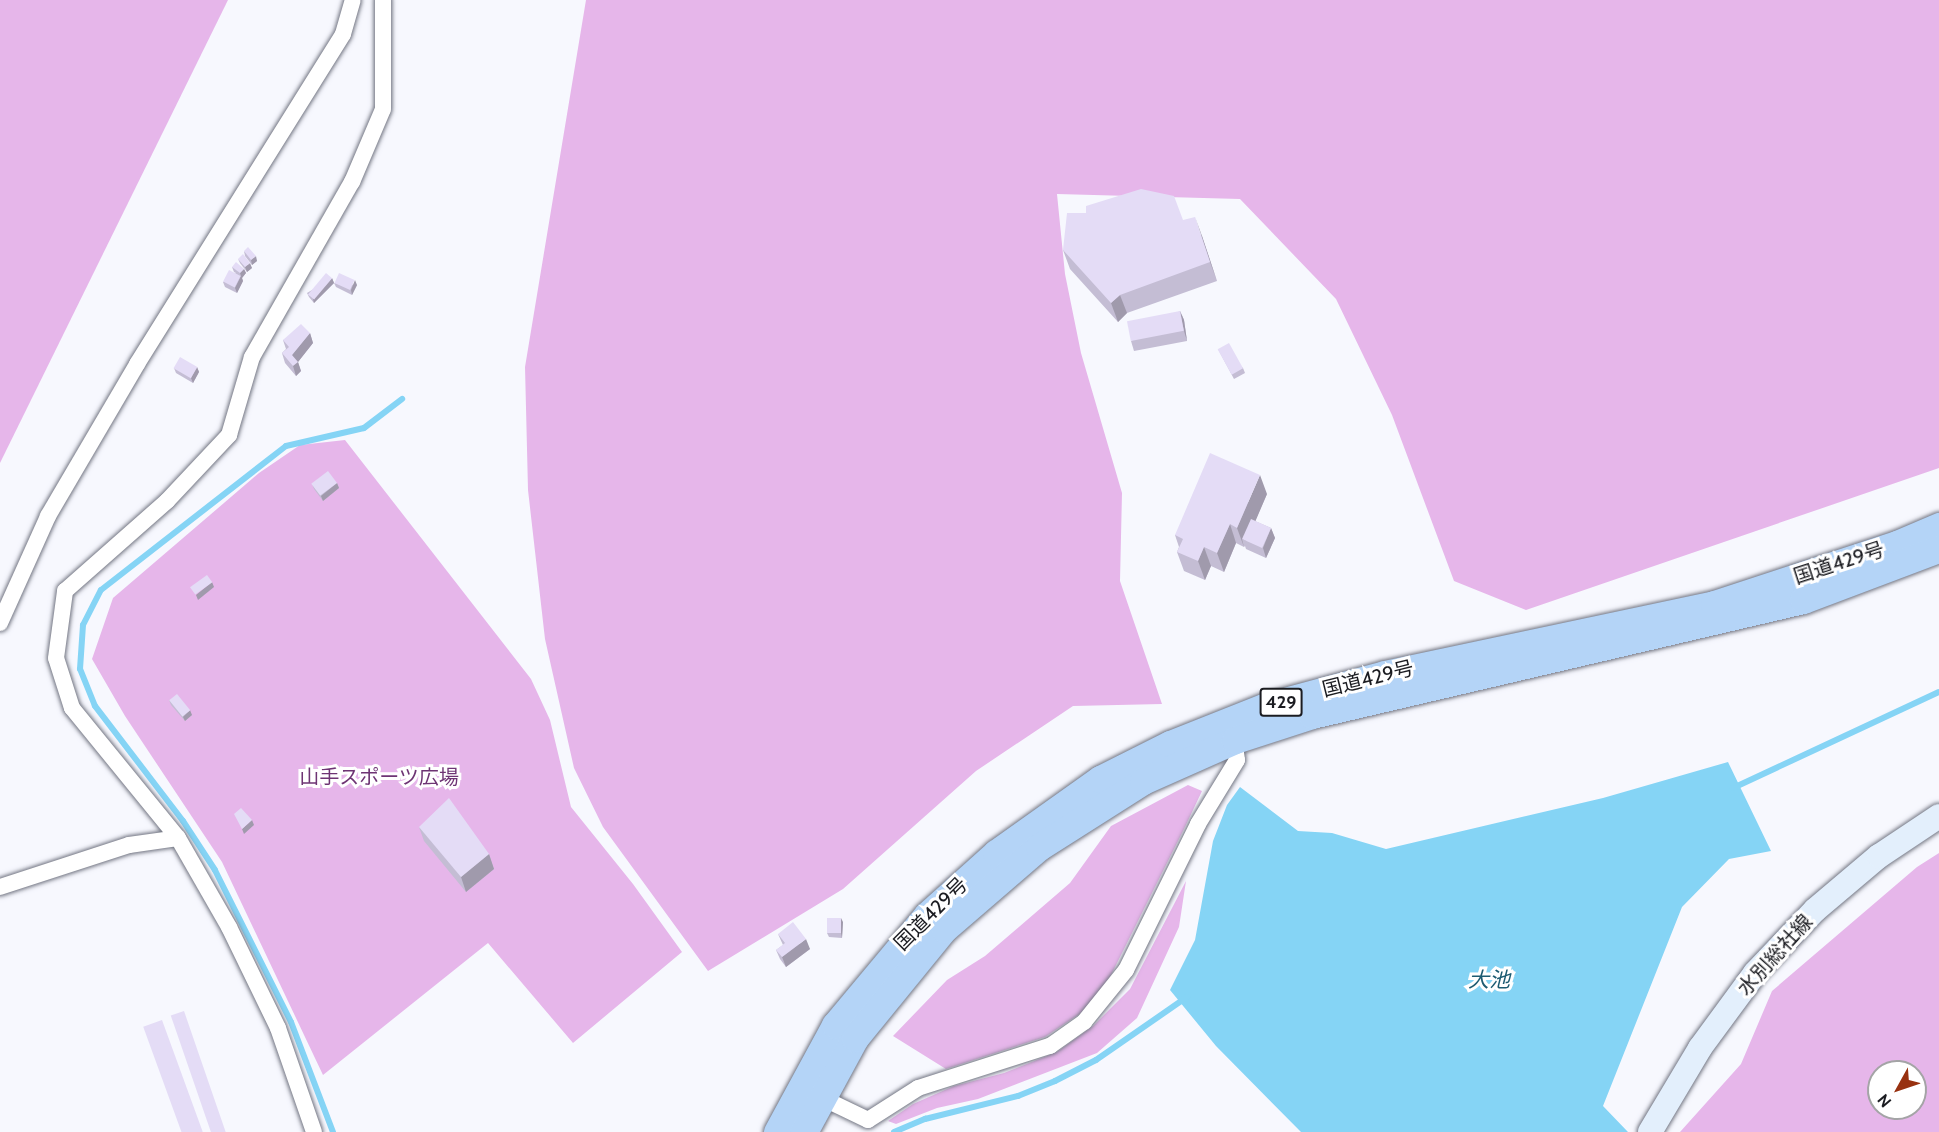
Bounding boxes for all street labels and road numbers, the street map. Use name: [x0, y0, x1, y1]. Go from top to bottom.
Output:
street label: 国道429号: [1791, 537, 1887, 589]
street label: 国道429号: [1320, 656, 1416, 702]
road number: 429: [1258, 687, 1304, 717]
street label: 国道429号: [889, 872, 973, 956]
street label: 水別総社線: [1733, 910, 1817, 1000]

